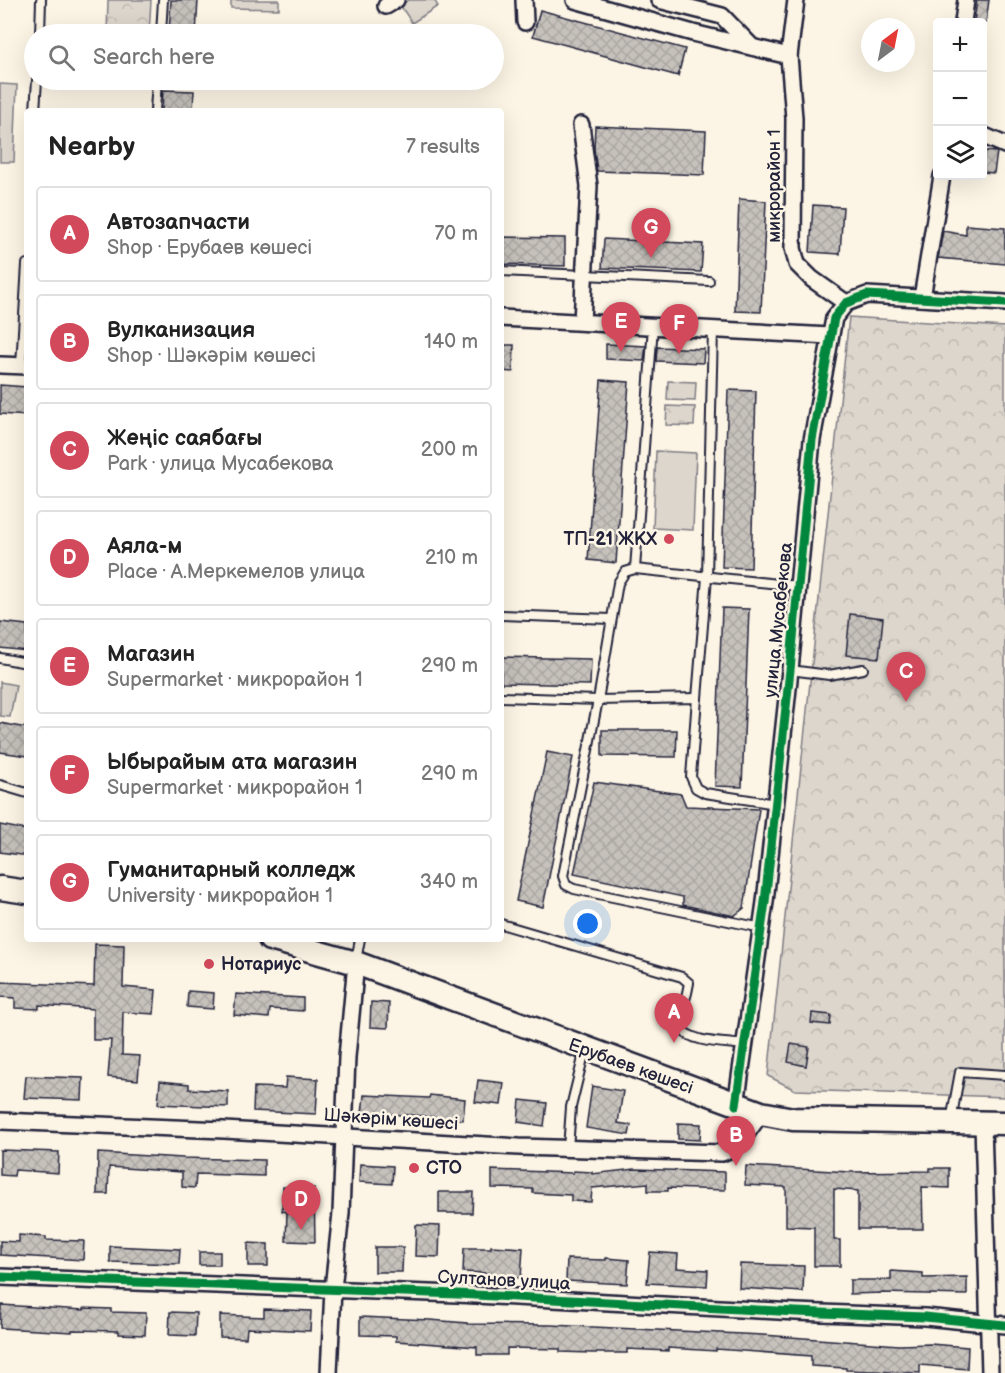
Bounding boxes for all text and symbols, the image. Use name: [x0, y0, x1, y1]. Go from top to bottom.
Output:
north arrow: [861, 18, 915, 72]
map controls: [933, 18, 987, 180]
button: +: [933, 18, 987, 72]
search box: [24, 24, 504, 90]
icon: search: [45, 41, 78, 74]
text: Search here: [93, 44, 215, 71]
button: −: [933, 72, 987, 126]
button: layers: [933, 126, 987, 180]
street label: микрорайон 1: [764, 129, 785, 243]
text: Nearby: [48, 132, 135, 163]
text: 7 results: [406, 135, 480, 159]
pin: G: [632, 208, 670, 258]
text: Автозапчасти: [107, 209, 250, 236]
text: A: [63, 222, 76, 246]
text: 70 m: [434, 222, 478, 246]
text: Shop · Ерубаев көшесі: [107, 236, 312, 260]
pin: E: [602, 302, 640, 352]
pin: F: [660, 304, 698, 354]
text: Вулканизация: [107, 317, 255, 344]
text: B: [62, 330, 77, 354]
text: 140 m: [424, 330, 478, 354]
text: Shop · Шәкәрім көшесі: [107, 344, 316, 368]
text: Жеңіс саябағы: [107, 425, 262, 452]
text: C: [62, 438, 77, 462]
text: 200 m: [421, 438, 478, 462]
text: Park · улица Мусабекова: [107, 452, 334, 476]
place label: ТП-21 ЖКХ: [563, 529, 657, 550]
marker: ТП-21 ЖКХ: [662, 532, 676, 546]
text: Аяла-м: [107, 533, 182, 560]
street label: улица Мусабекова: [760, 541, 797, 699]
text: D: [63, 546, 76, 570]
text: 210 m: [425, 546, 478, 570]
text: Place · А.Меркемелов улица: [107, 560, 365, 584]
text: Магазин: [107, 641, 195, 668]
pin: C: [886, 652, 926, 702]
text: E: [63, 654, 76, 678]
text: 290 m: [421, 654, 478, 678]
text: Supermarket · микрорайон 1: [107, 668, 363, 692]
text: Ыбырайым ата магазин: [107, 749, 357, 776]
text: F: [63, 762, 76, 786]
text: 290 m: [421, 762, 478, 786]
text: Supermarket · микрорайон 1: [107, 776, 363, 800]
text: Гуманитарный колледж: [107, 857, 355, 884]
text: G: [62, 870, 77, 894]
text: 340 m: [420, 870, 478, 894]
text: University · микрорайон 1: [107, 884, 333, 908]
your location: [573, 909, 602, 938]
place label: Нотариус: [221, 954, 301, 975]
marker: Нотариус: [202, 957, 216, 971]
pin: A: [654, 994, 694, 1043]
street label: Ерубаев көшесі: [565, 1034, 696, 1099]
street label: Шәкәрім көшесі: [323, 1104, 459, 1135]
pin: B: [716, 1116, 756, 1166]
place label: СТО: [426, 1158, 462, 1179]
marker: СТО: [407, 1161, 421, 1175]
pin: D: [282, 1180, 320, 1230]
street label: Султанов улица: [437, 1267, 571, 1294]

